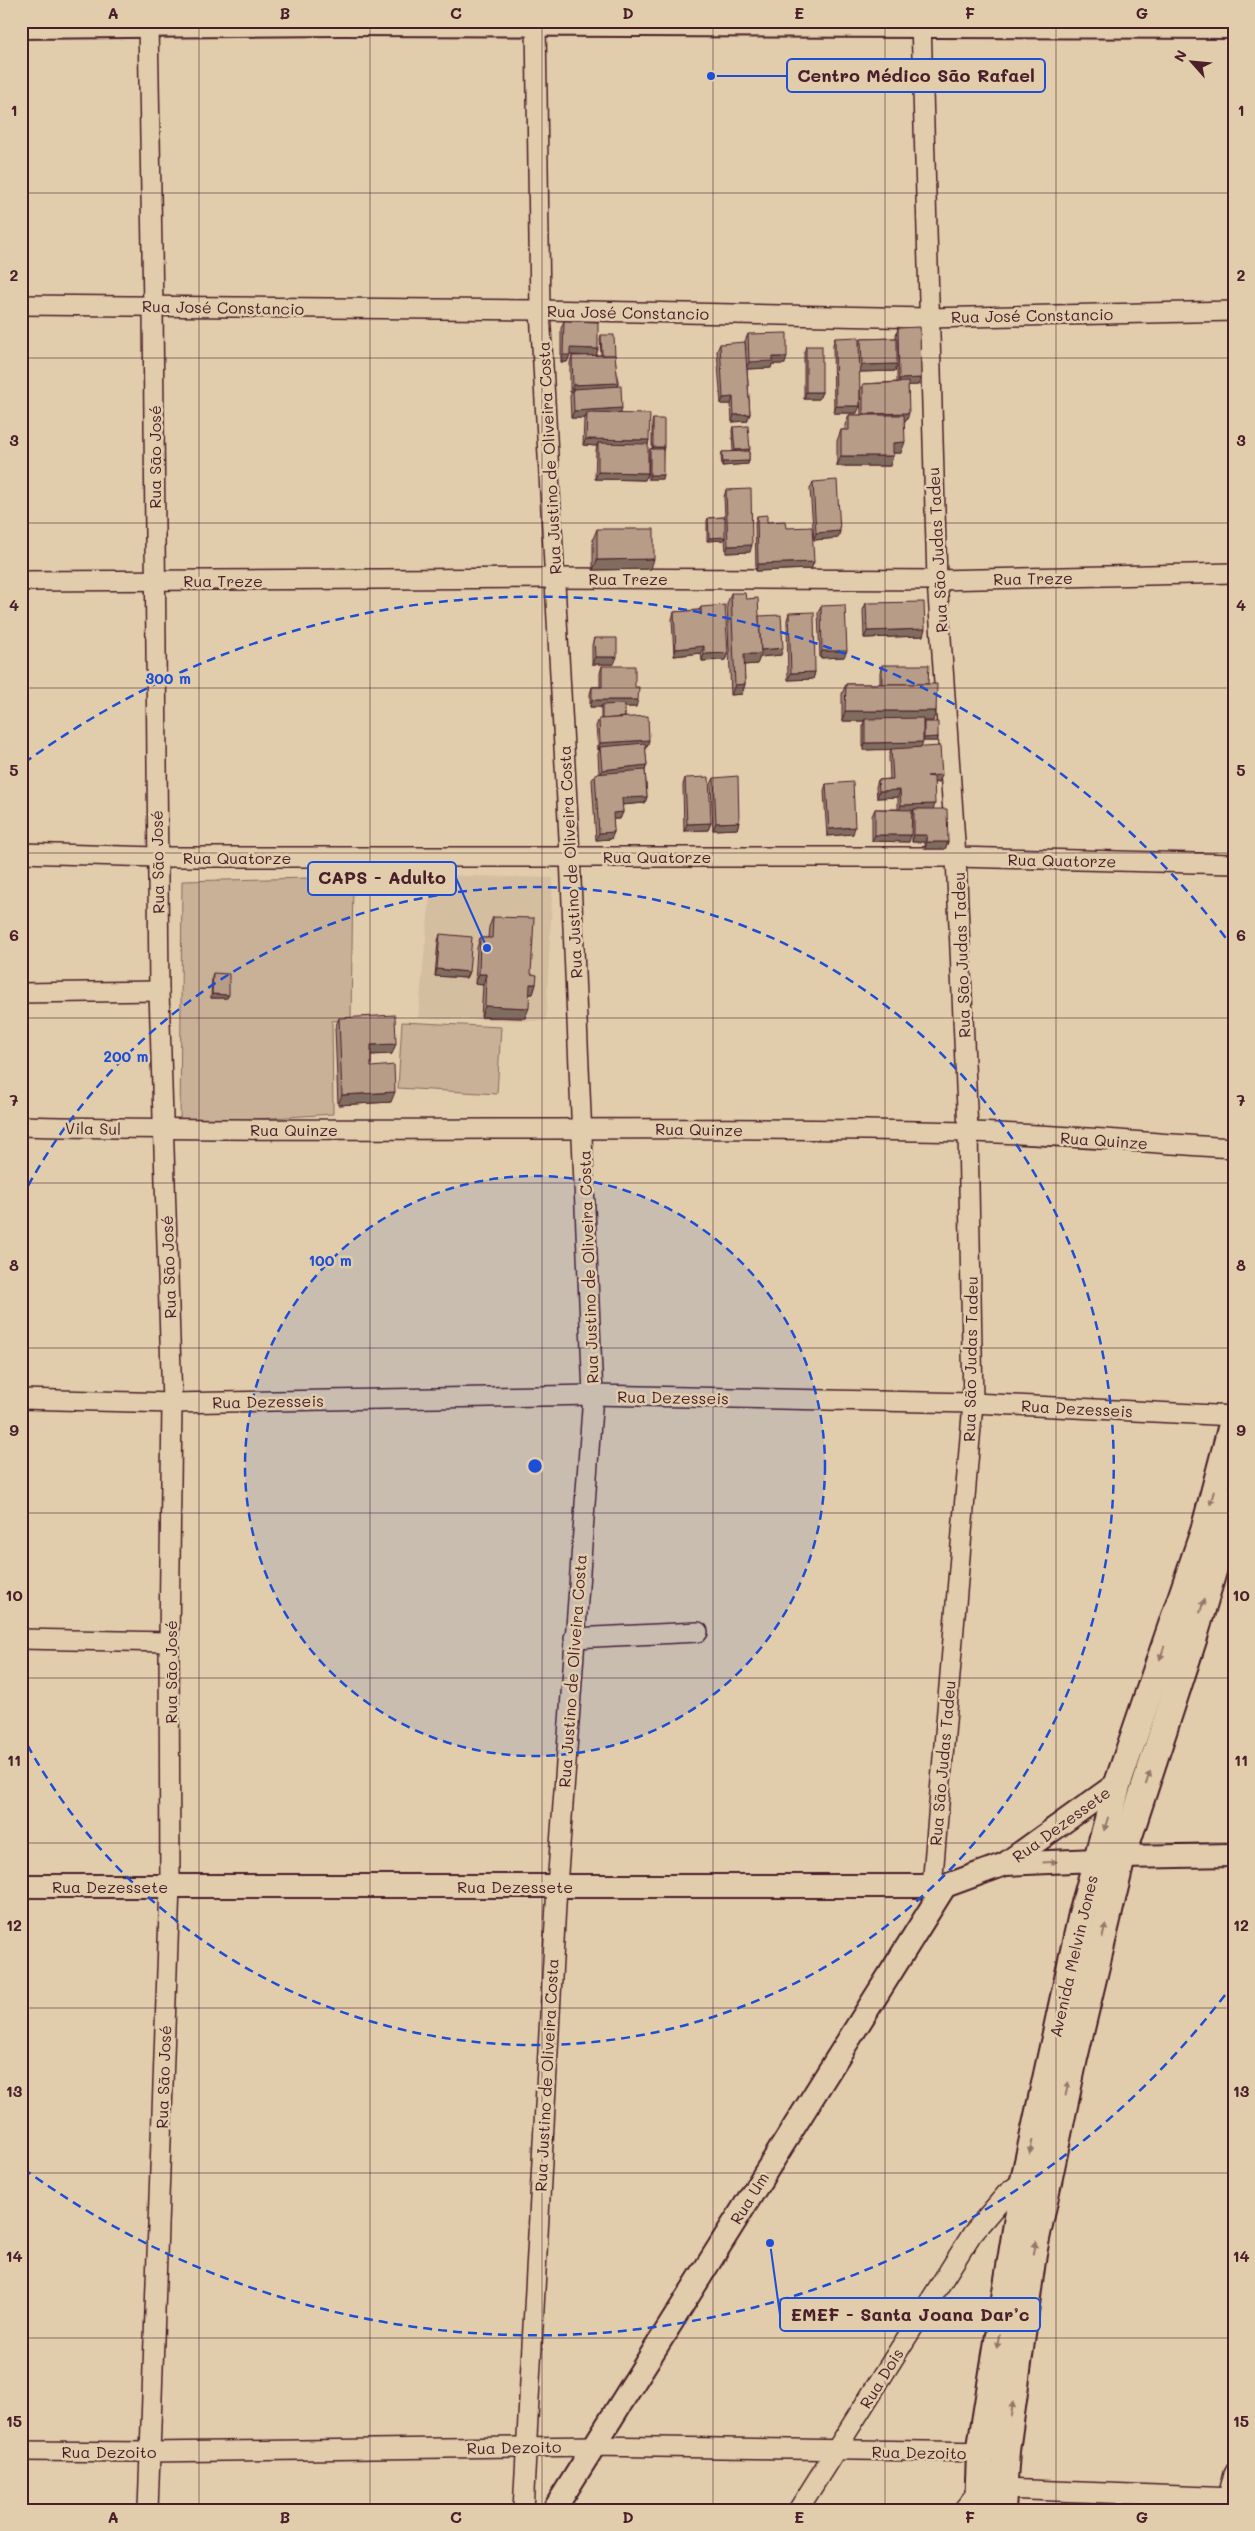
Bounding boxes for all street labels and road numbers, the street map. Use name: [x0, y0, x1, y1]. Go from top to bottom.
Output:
street label: Rua José Constancio: [142, 295, 304, 319]
street label: Rua José Constancio: [547, 300, 709, 324]
street label: Rua José Constancio: [951, 303, 1113, 327]
street label: Rua Justino de Oliveira Costa: [532, 341, 566, 575]
street label: Rua São José: [144, 405, 165, 509]
street label: Rua São Judas Tadeu: [922, 467, 952, 633]
street label: Rua Treze: [993, 567, 1073, 589]
street label: Rua Treze: [588, 568, 668, 589]
street label: Rua Treze: [183, 570, 263, 591]
street label: Rua Justino de Oliveira Costa: [553, 745, 587, 979]
street label: Rua São José: [146, 810, 168, 914]
street label: Rua Quatorze: [603, 846, 711, 867]
street label: Rua Quatorze: [183, 847, 291, 868]
street label: Rua Quatorze: [1007, 849, 1117, 871]
street label: Rua São Judas Tadeu: [948, 872, 974, 1038]
street label: Vila Sul: [65, 1117, 121, 1139]
street label: Rua Quinze: [655, 1118, 743, 1140]
street label: Rua Quinze: [250, 1119, 338, 1140]
street label: Rua Quinze: [1059, 1126, 1149, 1154]
street label: Rua Justino de Oliveira Costa: [573, 1150, 603, 1384]
street label: Rua São José: [156, 1215, 180, 1319]
street label: Rua São Judas Tadeu: [958, 1276, 982, 1442]
street label: Rua Dezesseis: [617, 1386, 729, 1408]
street label: Rua Dezesseis: [212, 1390, 324, 1412]
street label: Rua Dezesseis: [1021, 1395, 1133, 1421]
street label: Rua Justino de Oliveira Costa: [553, 1554, 591, 1788]
street label: Rua São José: [160, 1620, 181, 1724]
street label: Rua São Judas Tadeu: [924, 1679, 960, 1847]
street label: Rua Dezessete: [1008, 1781, 1114, 1867]
street label: Avenida Melvin Jones: [1044, 1873, 1102, 2039]
street label: Rua Dezessete: [52, 1876, 168, 1897]
street label: Rua Dezessete: [457, 1876, 573, 1897]
street label: Rua Justino de Oliveira Costa: [529, 1958, 563, 2192]
street label: Rua São José: [151, 2025, 175, 2129]
street label: Rua Um: [725, 2168, 773, 2228]
street label: Rua Dois: [854, 2344, 908, 2412]
street label: Rua Dezoito: [466, 2436, 562, 2458]
street label: Rua Dezoito: [62, 2441, 156, 2462]
street label: Rua Dezoito: [871, 2441, 967, 2463]

